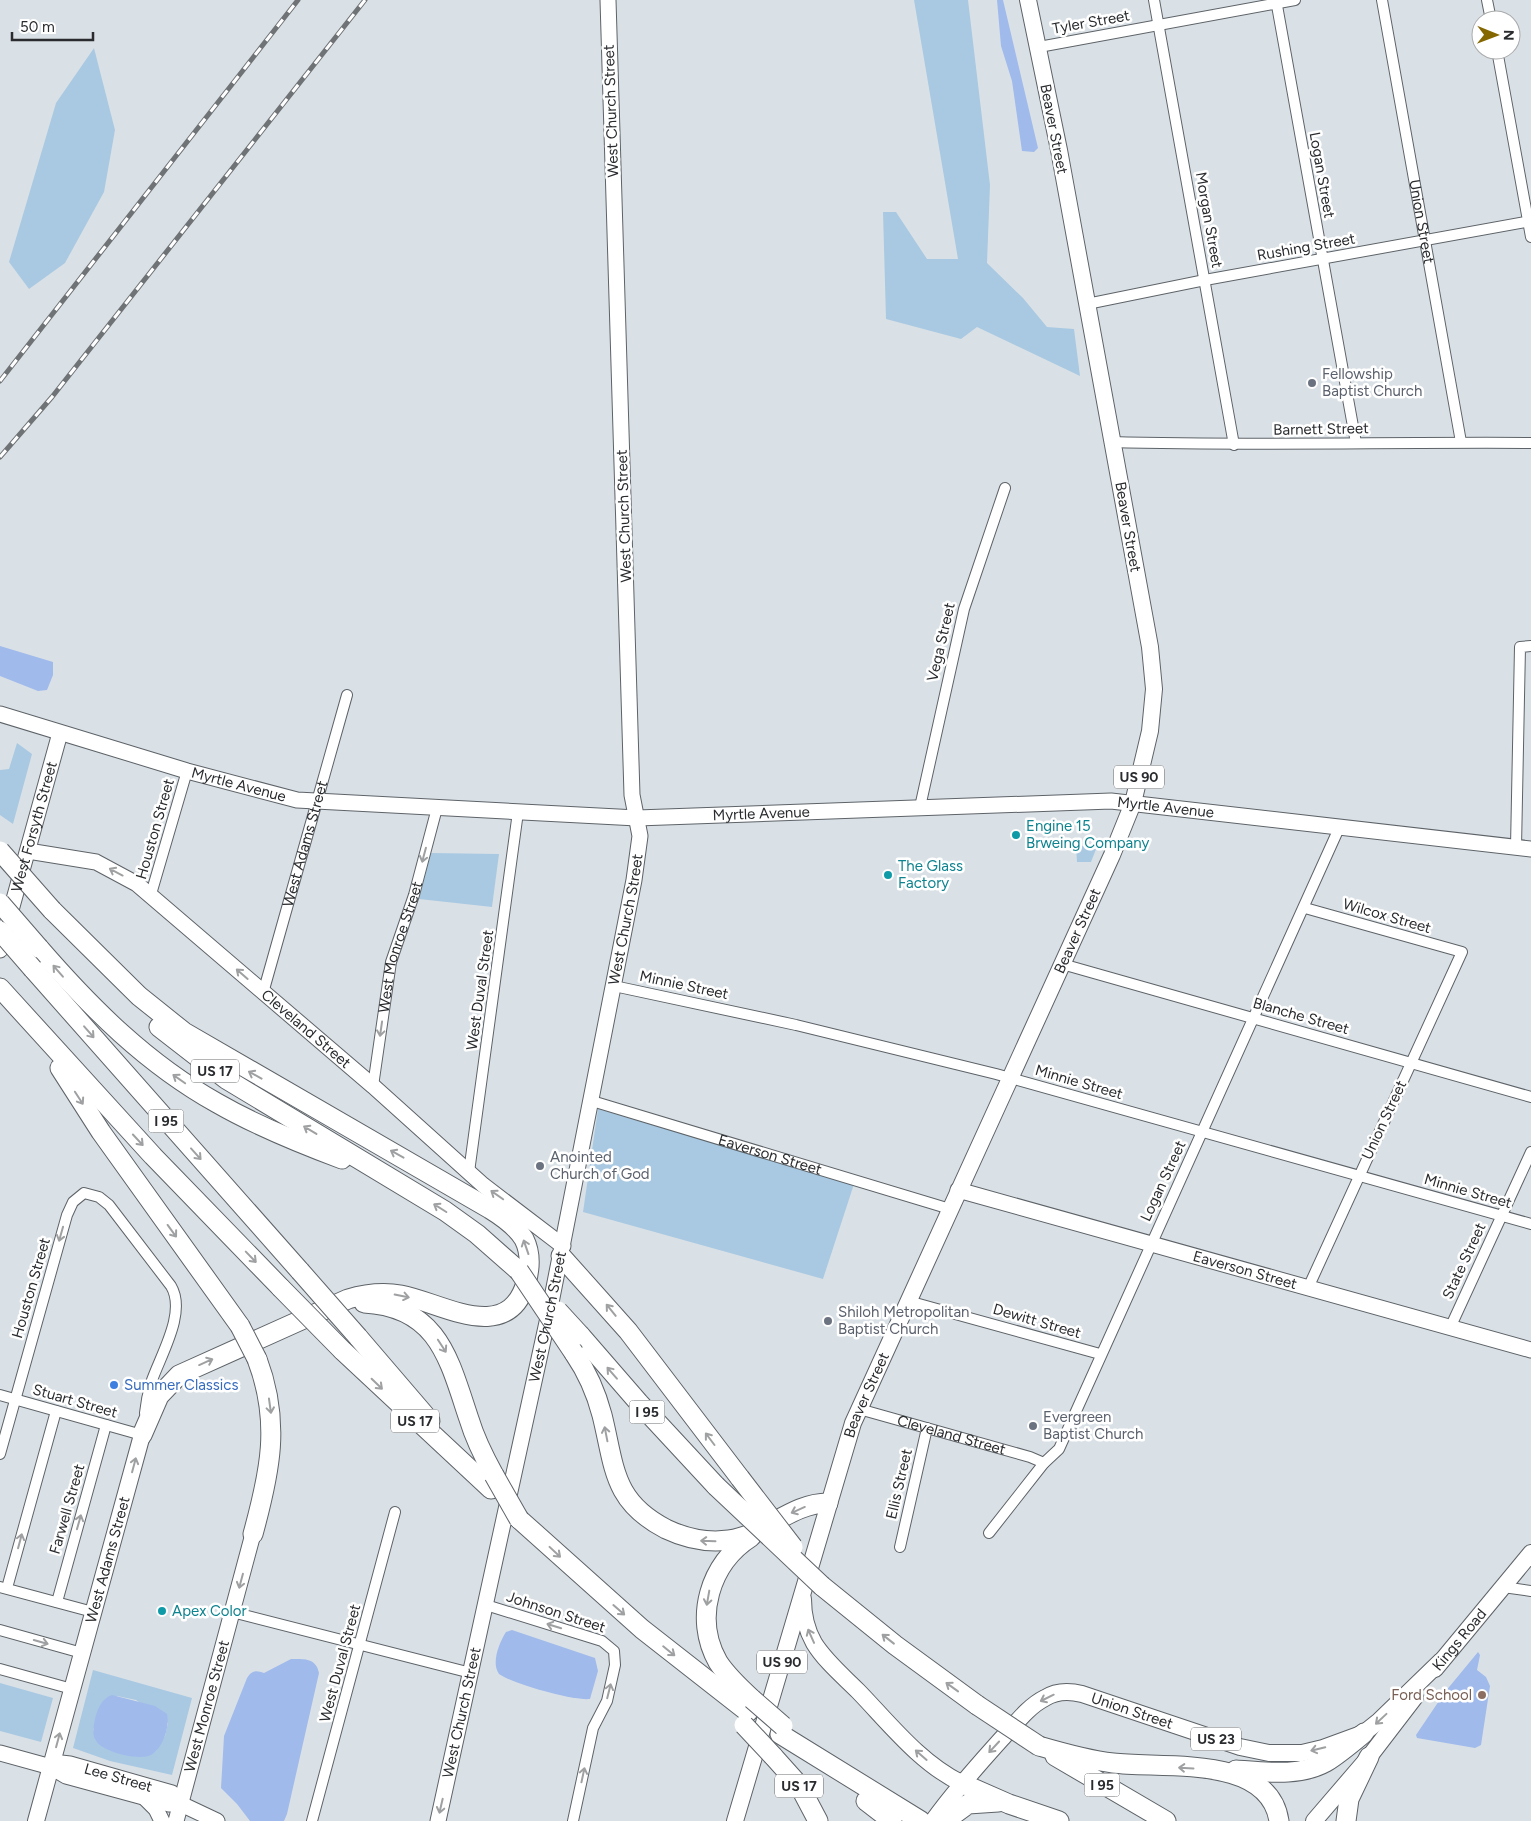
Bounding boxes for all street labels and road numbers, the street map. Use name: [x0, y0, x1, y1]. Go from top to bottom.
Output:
street label: Tyler Street: [1051, 6, 1131, 38]
street label: West Church Street: [600, 44, 622, 178]
street label: Beaver Street: [1036, 82, 1072, 176]
street label: Logan Street: [1306, 131, 1338, 220]
street label: Morgan Street: [1192, 171, 1226, 270]
street label: Union Street: [1405, 178, 1438, 265]
street label: Rushing Street: [1255, 229, 1357, 265]
street label: Barnett Street: [1273, 419, 1369, 439]
street label: West Church Street: [613, 449, 635, 583]
street label: Beaver Street: [1111, 480, 1145, 574]
street label: Vega Street: [923, 601, 959, 683]
street label: West Forsyth Street: [7, 759, 61, 894]
street label: Myrtle Avenue: [189, 764, 288, 806]
road number: US 90: [1114, 766, 1164, 789]
street label: Houston Street: [132, 776, 178, 881]
street label: West Adams Street: [279, 778, 331, 909]
street label: Myrtle Avenue: [1116, 793, 1215, 822]
street label: Myrtle Avenue: [712, 803, 810, 824]
street label: West Church Street: [605, 852, 647, 987]
street label: West Monroe Street: [375, 879, 426, 1014]
street label: Beaver Street: [1050, 885, 1105, 976]
street label: Wilcox Street: [1341, 895, 1433, 937]
street label: West Duval Street: [463, 928, 497, 1051]
street label: Minnie Street: [638, 967, 730, 1003]
street label: Cleveland Street: [258, 986, 355, 1072]
street label: Blanche Street: [1251, 994, 1351, 1038]
road number: US 17: [191, 1060, 239, 1082]
street label: Minnie Street: [1033, 1061, 1125, 1103]
street label: Union Street: [1358, 1077, 1410, 1162]
road number: I 95: [148, 1110, 184, 1132]
street label: Eaverson Street: [716, 1131, 824, 1179]
street label: Logan Street: [1136, 1137, 1190, 1224]
street label: Minnie Street: [1422, 1170, 1514, 1212]
street label: State Street: [1439, 1220, 1490, 1302]
street label: Houston Street: [8, 1235, 54, 1340]
street label: Eaverson Street: [1191, 1247, 1299, 1293]
street label: West Church Street: [525, 1249, 570, 1384]
street label: Dewitt Street: [991, 1300, 1083, 1342]
street label: Beaver Street: [840, 1349, 893, 1440]
street label: Stuart Street: [31, 1380, 120, 1422]
road number: I 95: [630, 1400, 664, 1424]
road number: US 17: [391, 1410, 439, 1432]
street label: Cleveland Street: [895, 1411, 1008, 1459]
street label: Ellis Street: [882, 1447, 916, 1521]
street label: Farwell Street: [46, 1462, 89, 1556]
street label: West Adams Street: [82, 1494, 134, 1625]
street label: Johnson Street: [504, 1588, 608, 1637]
street label: West Duval Street: [316, 1602, 364, 1724]
street label: Kings Road: [1428, 1605, 1490, 1674]
street label: West Monroe Street: [181, 1638, 233, 1774]
street label: West Church Street: [439, 1645, 485, 1780]
road number: US 90: [757, 1650, 807, 1674]
street label: Union Street: [1089, 1689, 1176, 1733]
road number: US 23: [1191, 1728, 1241, 1750]
street label: Lee Street: [82, 1759, 155, 1796]
road number: US 17: [775, 1774, 823, 1798]
road number: I 95: [1084, 1774, 1120, 1796]

